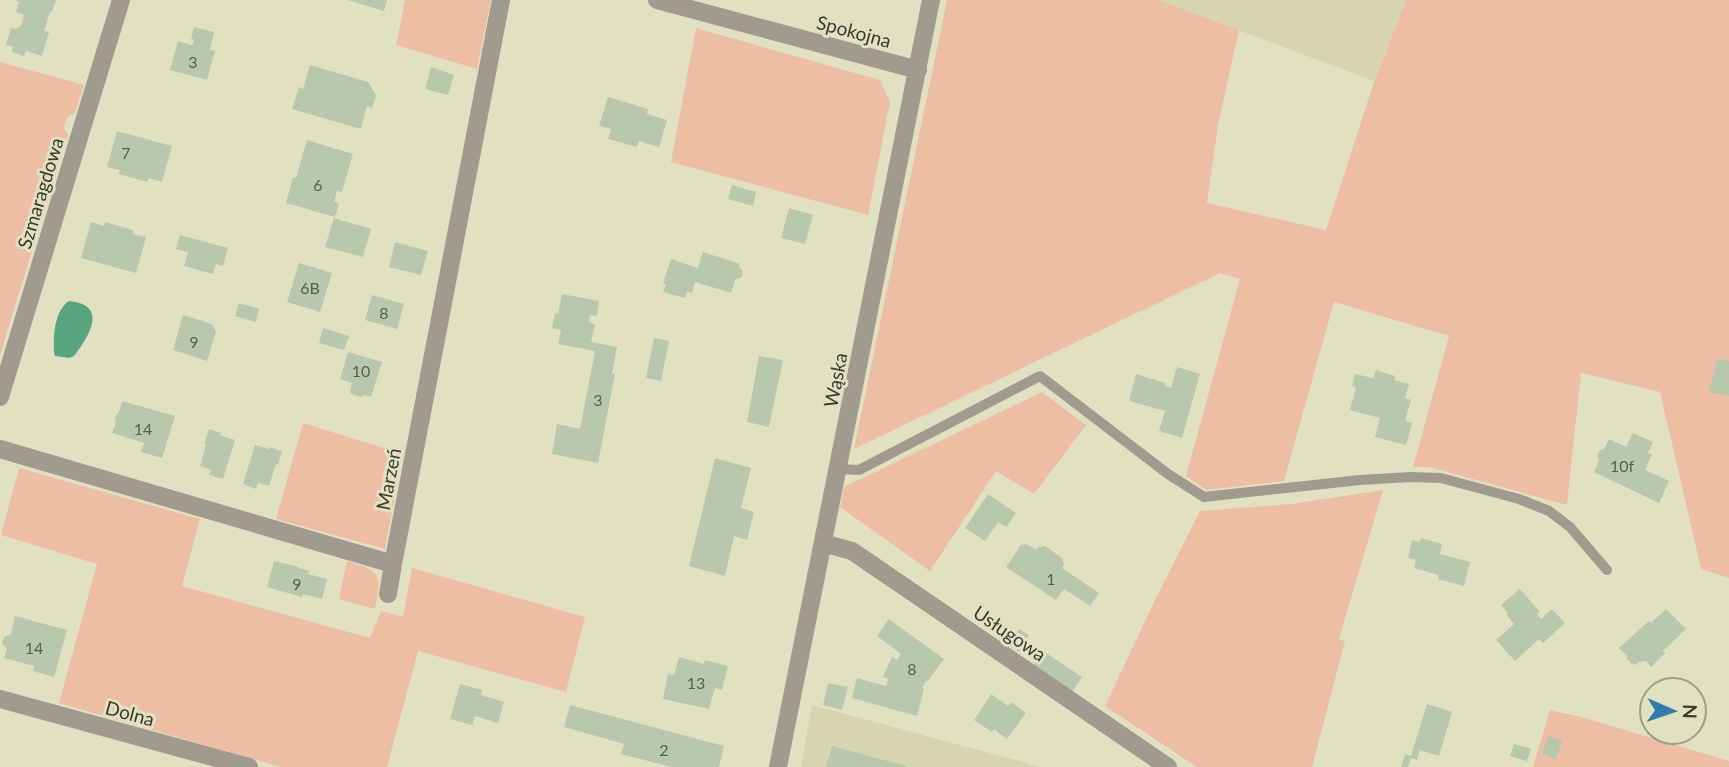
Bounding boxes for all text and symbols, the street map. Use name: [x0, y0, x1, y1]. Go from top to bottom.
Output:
street label: Spokojna: [814, 10, 894, 52]
house number: 3: [188, 52, 198, 71]
street label: Szmaragdowa: [12, 135, 68, 251]
house number: 7: [121, 143, 131, 162]
house number: 6: [313, 175, 323, 194]
house number: 6B: [300, 278, 320, 297]
house number: 8: [379, 303, 389, 322]
house number: 9: [189, 332, 199, 351]
street label: Wąska: [818, 351, 852, 409]
house number: 10: [352, 361, 370, 380]
house number: 3: [593, 390, 603, 409]
house number: 14: [134, 419, 152, 438]
street label: Marzeń: [371, 446, 405, 512]
house number: 10f: [1610, 456, 1634, 475]
house number: 1: [1046, 569, 1056, 588]
house number: 9: [292, 574, 302, 593]
street label: Usługowa: [969, 600, 1051, 666]
house number: 14: [25, 638, 43, 657]
house number: 8: [907, 659, 917, 678]
house number: 13: [687, 673, 705, 692]
north arrow: [1638, 676, 1708, 746]
street label: Dolna: [103, 695, 157, 731]
text: N: [1679, 704, 1702, 719]
house number: 2: [659, 740, 669, 759]

